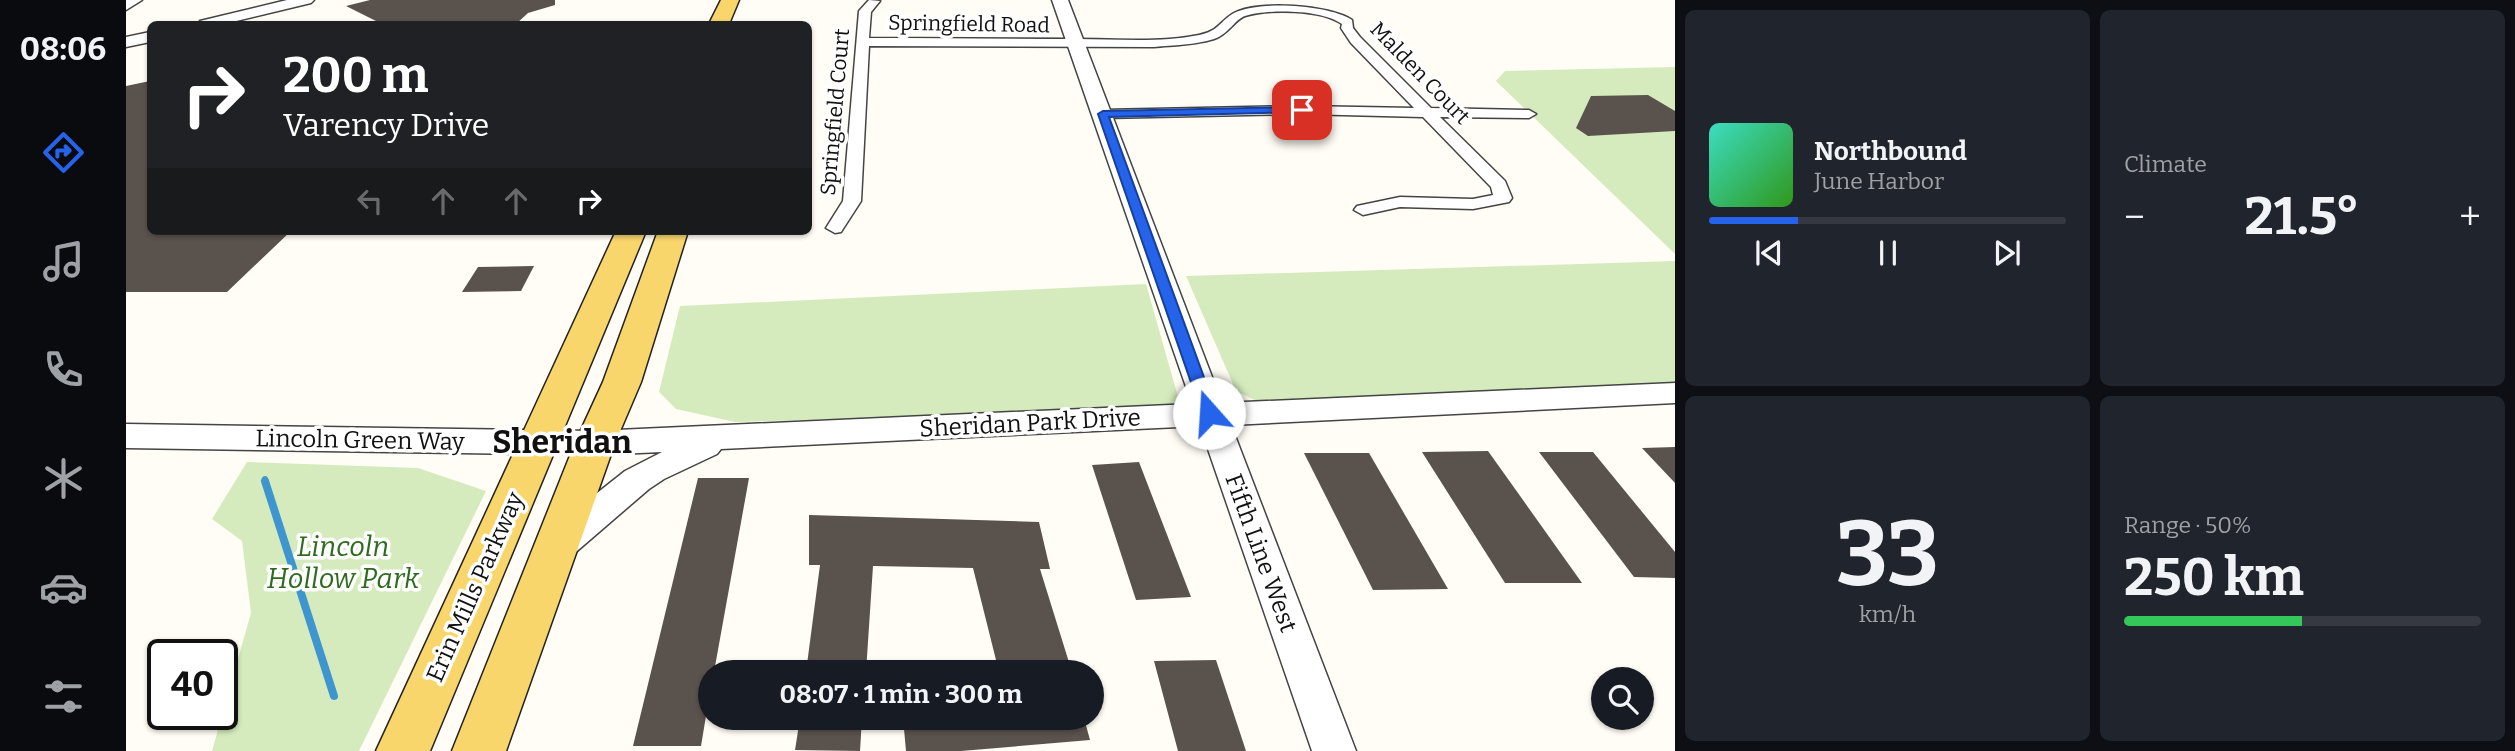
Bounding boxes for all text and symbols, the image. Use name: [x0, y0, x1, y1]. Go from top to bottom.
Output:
street label: Springfield Road: [888, 10, 1050, 38]
street label: Malden Court: [1365, 16, 1476, 130]
street label: Springfield Court: [815, 27, 855, 197]
text: 08:06: [20, 30, 106, 68]
text: 200 m: [283, 46, 428, 105]
icon: right: [168, 49, 259, 140]
pin: [1272, 80, 1332, 140]
icon: arrive: [1283, 91, 1321, 129]
text: Varency Drive: [283, 106, 489, 144]
icon: directions: [39, 128, 88, 177]
text: Northbound: [1814, 136, 1967, 167]
text: Climate: [2124, 150, 2207, 178]
text: June Harbor: [1814, 167, 1944, 195]
icon: left: [351, 182, 389, 220]
icon: ahead: [424, 182, 462, 220]
icon: ahead: [497, 182, 535, 220]
icon: right: [570, 182, 608, 220]
text: 21.5°: [2245, 185, 2360, 248]
text: −: [2124, 194, 2145, 240]
text: +: [2459, 194, 2481, 240]
icon: previous: [1750, 234, 1788, 272]
icon: pause: [1869, 234, 1907, 272]
icon: next: [1988, 234, 2026, 272]
icon: music: [39, 237, 88, 286]
icon: phone: [39, 345, 88, 394]
position arrow: [1172, 376, 1246, 450]
street label: Sheridan Park Drive: [919, 403, 1141, 443]
district label: Sheridan: [492, 423, 632, 461]
street label: Lincoln Green Way: [255, 424, 465, 456]
icon: climate: [39, 454, 88, 503]
street label: Fifth Line West: [1219, 470, 1303, 636]
street label: Erin Mills Parkway: [421, 487, 530, 686]
text: 33: [1836, 500, 1939, 609]
text: Range · 50%: [2124, 511, 2252, 539]
park label: Lincoln Hollow Park: [267, 530, 420, 595]
text: 250 km: [2124, 546, 2304, 609]
icon: car: [39, 563, 88, 612]
text: km/h: [1859, 600, 1916, 628]
speed limit sign: 40: [147, 639, 238, 730]
map controls: [1591, 667, 1654, 730]
button: search: [1591, 667, 1654, 730]
icon: filters: [39, 672, 88, 721]
text: 08:07 · 1 min · 300 m: [780, 679, 1022, 710]

